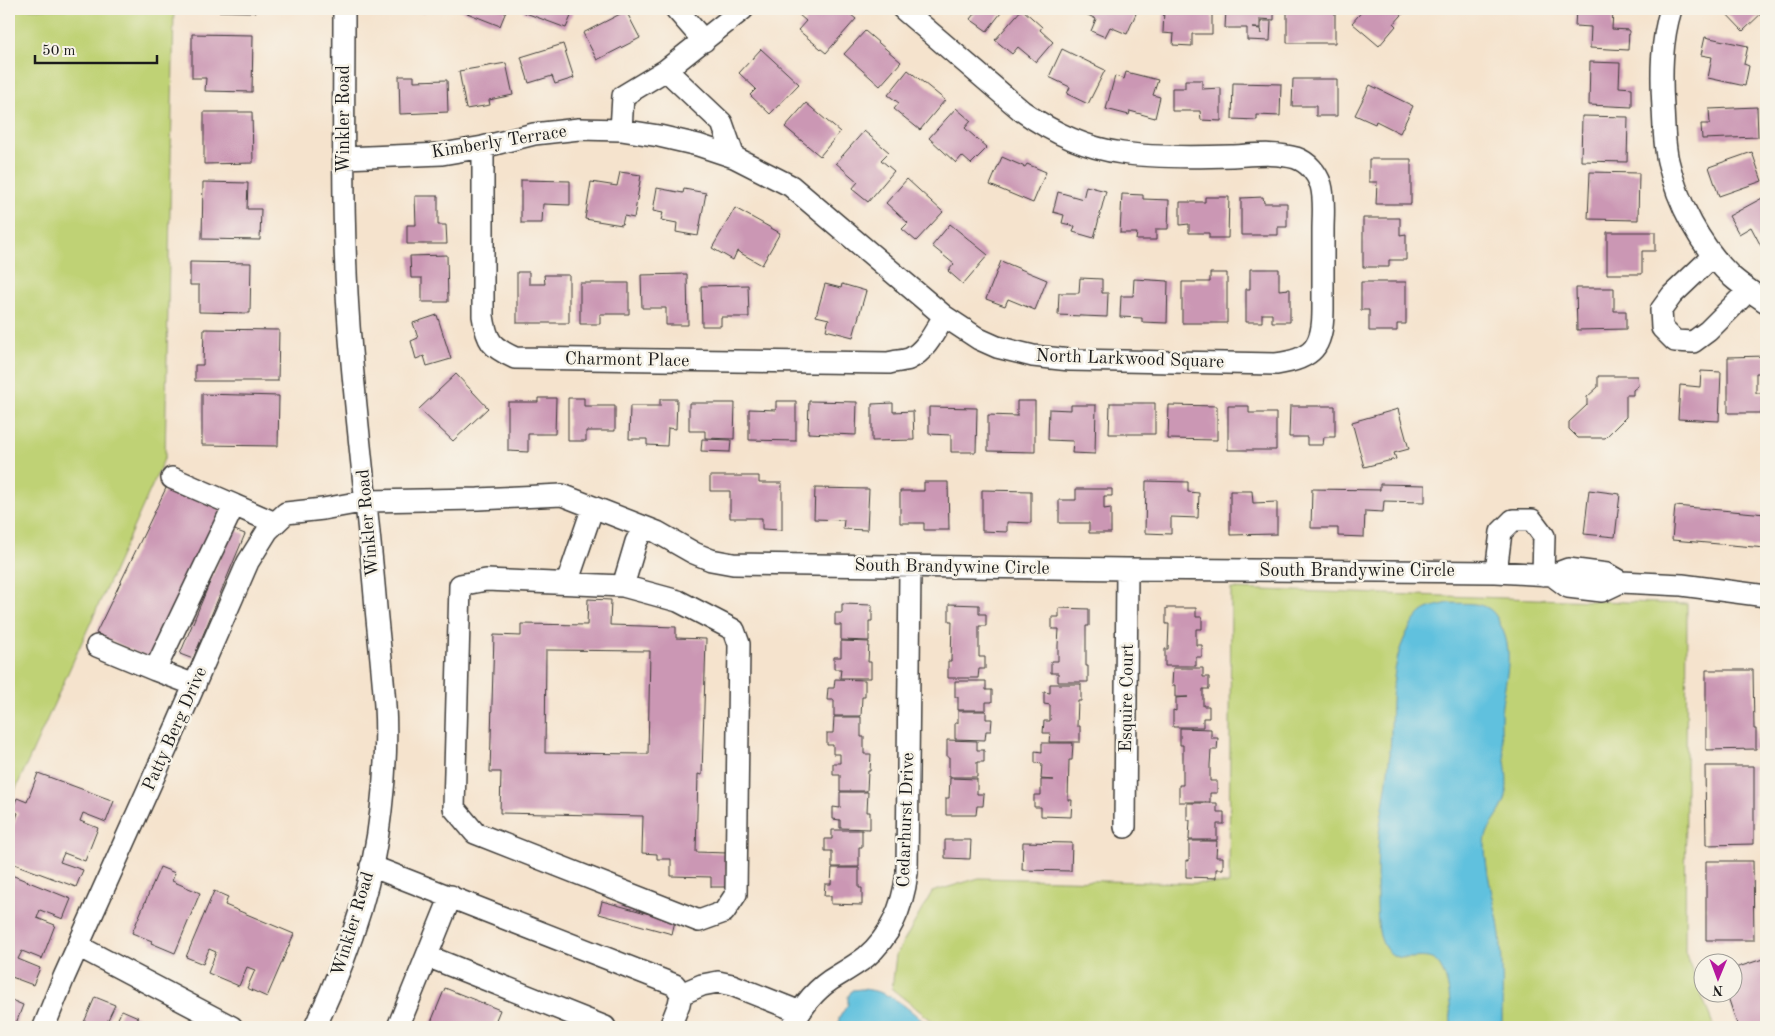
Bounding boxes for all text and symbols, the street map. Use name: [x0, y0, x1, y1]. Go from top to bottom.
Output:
scale bar: [35, 32, 158, 64]
text: 50 m: [42, 44, 76, 59]
street label: Winkler Road: [335, 65, 353, 173]
street label: Kimberly Terrace: [430, 122, 568, 162]
street label: North Larkwood Square: [1035, 347, 1225, 371]
street label: Charmont Place: [565, 350, 689, 370]
street label: Winkler Road: [354, 468, 382, 578]
street label: South Brandywine Circle: [854, 556, 1050, 578]
street label: South Brandywine Circle: [1259, 562, 1455, 580]
street label: Esquire Court: [1117, 643, 1137, 753]
street label: Patty Berg Drive: [140, 664, 210, 794]
street label: Cedarhurst Drive: [895, 752, 917, 888]
street label: Winkler Road: [329, 870, 377, 978]
north arrow: [1692, 954, 1742, 1004]
text: N: [1712, 983, 1723, 997]

